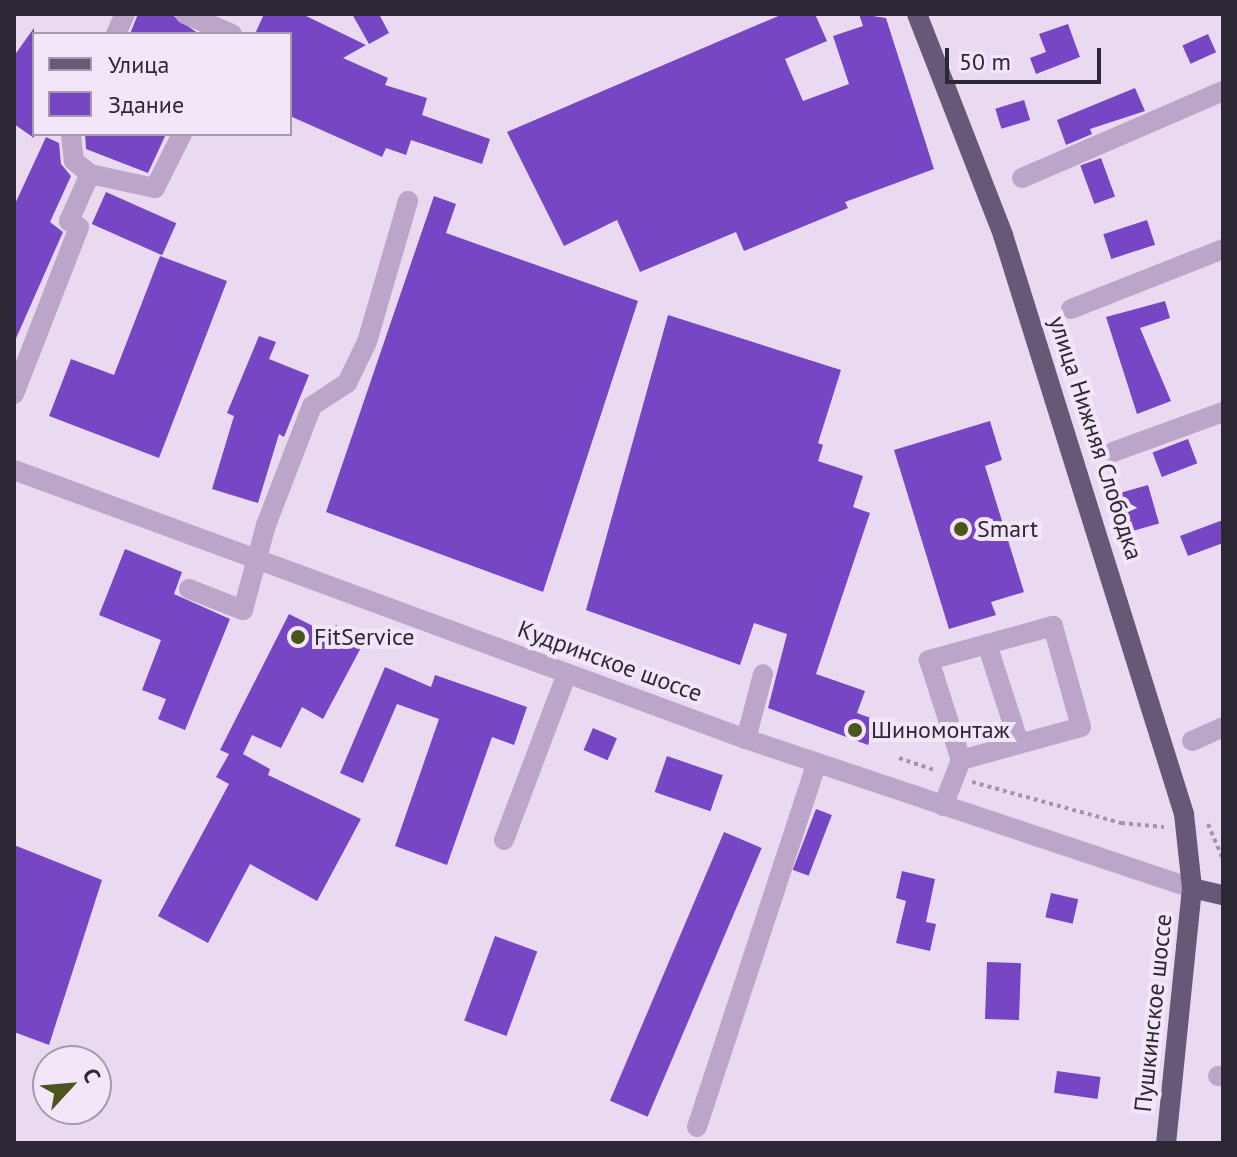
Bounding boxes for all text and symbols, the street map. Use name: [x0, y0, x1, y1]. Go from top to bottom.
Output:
legend: [32, 32, 292, 136]
scale bar: [949, 32, 1105, 82]
text: 50 m: [959, 46, 1011, 77]
text: Улица: [108, 49, 169, 80]
text: Здание: [108, 89, 184, 120]
street label: улица Нижняя Слободка: [1043, 312, 1149, 564]
place label: Smart: [977, 515, 1038, 543]
marker: Smart: [952, 520, 970, 538]
street label: Кудринское шоссе: [514, 614, 706, 708]
place label: FitService: [314, 623, 415, 651]
marker: FitService: [289, 628, 307, 646]
place label: Шиномонтаж: [871, 716, 1010, 744]
marker: Шиномонтаж: [846, 721, 864, 739]
street label: Пушкинское шоссе: [1128, 913, 1178, 1113]
north arrow: [32, 1045, 112, 1125]
text: С: [76, 1064, 107, 1087]

